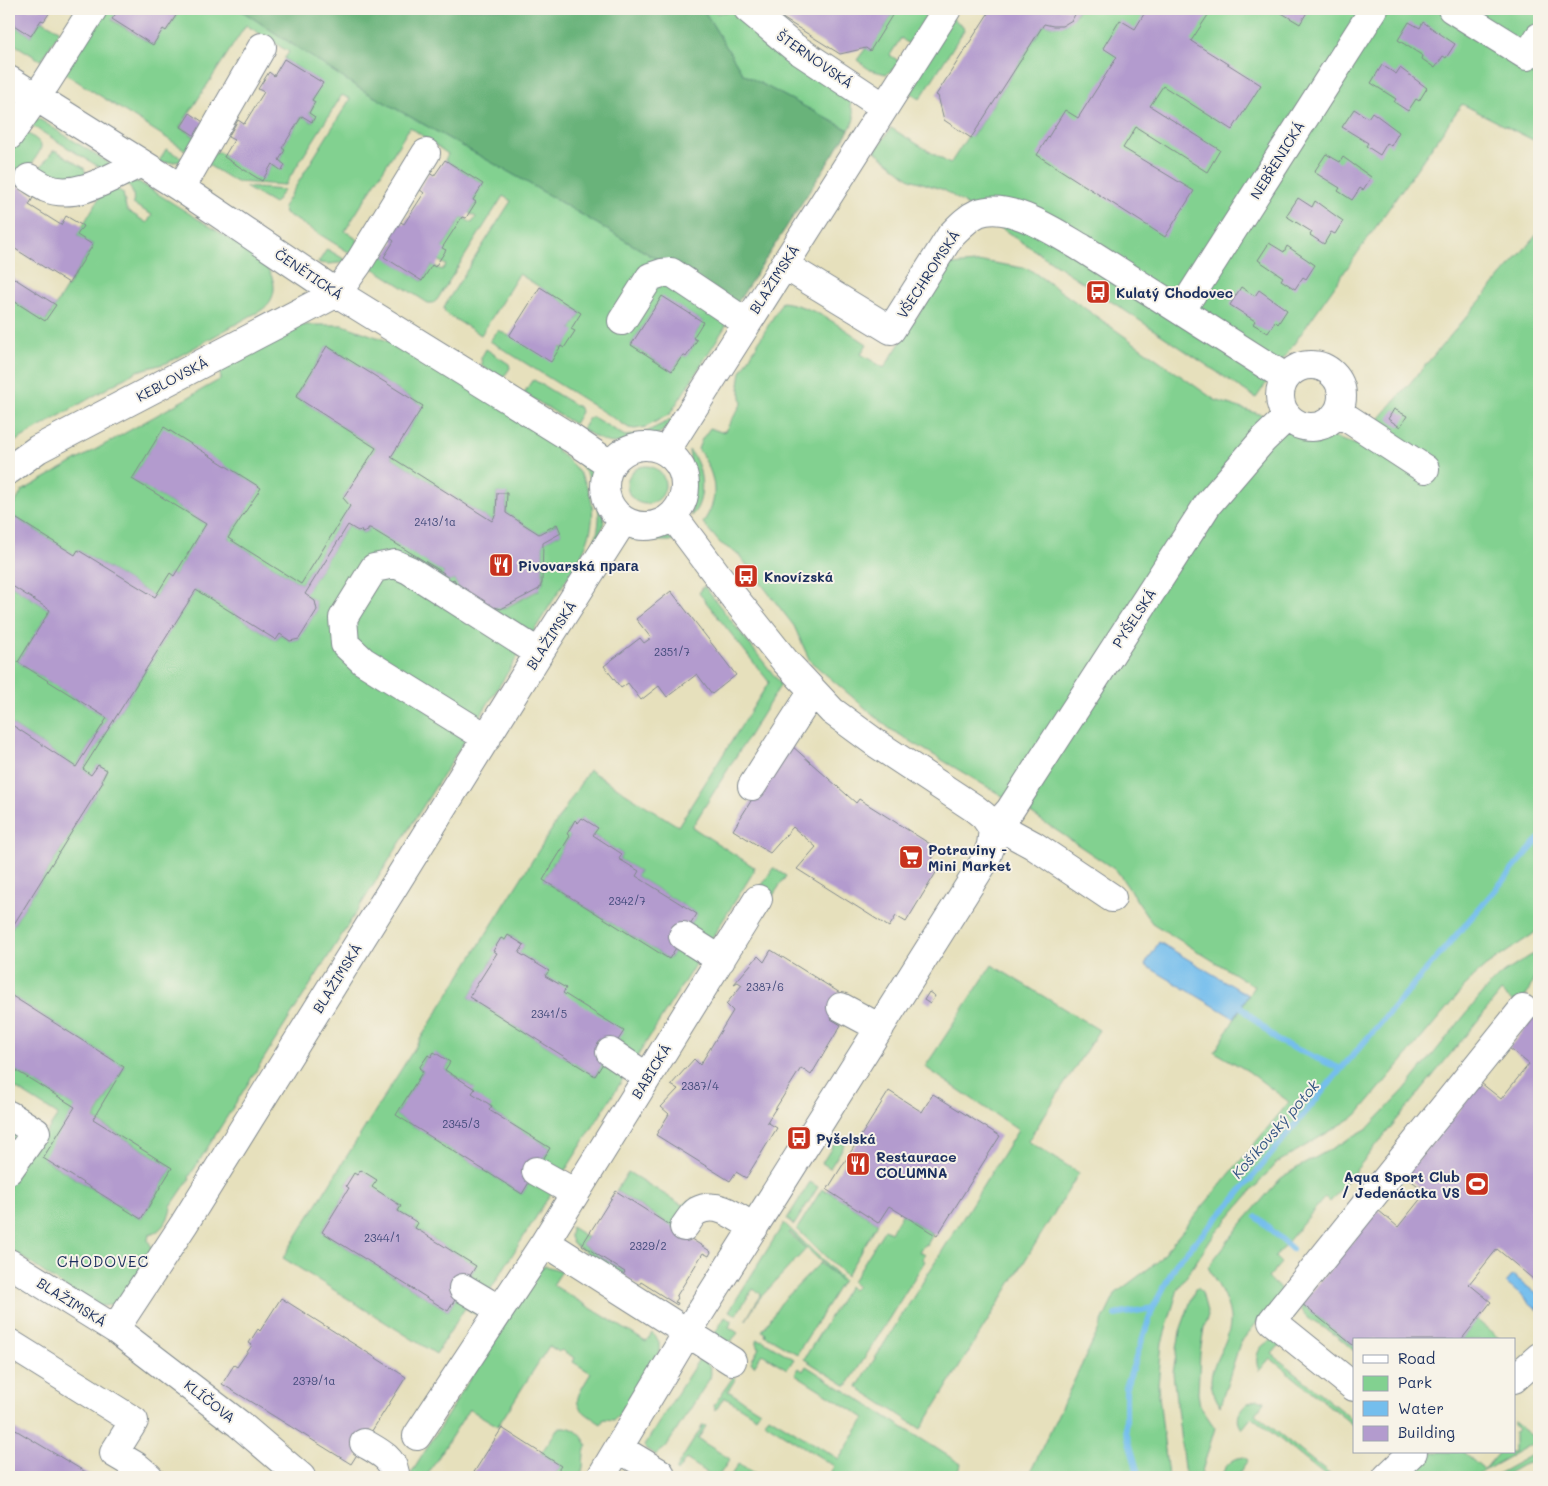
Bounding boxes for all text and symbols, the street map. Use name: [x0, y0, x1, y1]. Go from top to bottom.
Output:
street label: ŠTERNOVSKÁ: [773, 26, 857, 92]
street label: NEBŘENICKÁ: [1245, 117, 1309, 203]
street label: VŠECHROMSKÁ: [892, 226, 964, 322]
street label: BLAŽIMSKÁ: [745, 241, 803, 317]
street label: ČENĚTICKÁ: [271, 244, 347, 304]
bus stop icon: Kulatý Chodovec: [1085, 279, 1111, 305]
place label: Kulatý Chodovec: [1116, 283, 1233, 302]
street label: KEBLOVSKÁ: [133, 352, 211, 406]
house number: 2413/1a: [414, 514, 456, 529]
restaurant icon: Pivovarská прага: [488, 552, 514, 578]
place label: Pivovarská прага: [518, 556, 639, 575]
bus stop icon: Knovízská: [733, 563, 759, 589]
place label: Knovízská: [764, 567, 834, 586]
street label: PYŠELSKÁ: [1108, 585, 1160, 651]
street label: BLAŽIMSKÁ: [522, 597, 580, 673]
house number: 2351/7: [654, 644, 690, 659]
place label: Potraviny - Mini Market: [928, 840, 1011, 875]
supermarket icon: Potraviny - Mini Market: [898, 844, 924, 870]
house number: 2342/7: [608, 893, 646, 908]
street label: BLAŽIMSKÁ: [308, 940, 366, 1016]
house number: 2387/6: [746, 979, 784, 994]
house number: 2341/5: [531, 1006, 567, 1021]
street label: BABICKÁ: [627, 1040, 675, 1102]
water label: Košíkovský potok: [1227, 1075, 1324, 1182]
house number: 2387/4: [681, 1078, 719, 1093]
house number: 2345/3: [442, 1116, 480, 1131]
bus stop icon: Pyšelská: [786, 1125, 812, 1151]
place label: Pyšelská: [816, 1129, 876, 1148]
place label: Restaurace COLUMNA: [876, 1147, 957, 1182]
restaurant icon: Restaurace COLUMNA: [845, 1151, 871, 1177]
place label: Aqua Sport Club / Jedenáctka VS: [1342, 1167, 1460, 1202]
sports icon: Aqua Sport Club / Jedenáctka VS: [1464, 1171, 1490, 1197]
house number: 2344/1: [364, 1230, 400, 1245]
house number: 2329/2: [629, 1238, 667, 1253]
district label: CHODOVEC: [57, 1251, 149, 1271]
street label: BLAŽIMSKÁ: [34, 1273, 110, 1331]
legend: [1353, 1338, 1516, 1454]
text: Road: [1398, 1348, 1435, 1368]
text: Park: [1398, 1372, 1432, 1392]
house number: 2379/1a: [293, 1373, 336, 1388]
street label: KLÍČOVA: [181, 1375, 239, 1427]
text: Water: [1398, 1398, 1444, 1418]
text: Building: [1398, 1422, 1455, 1442]

